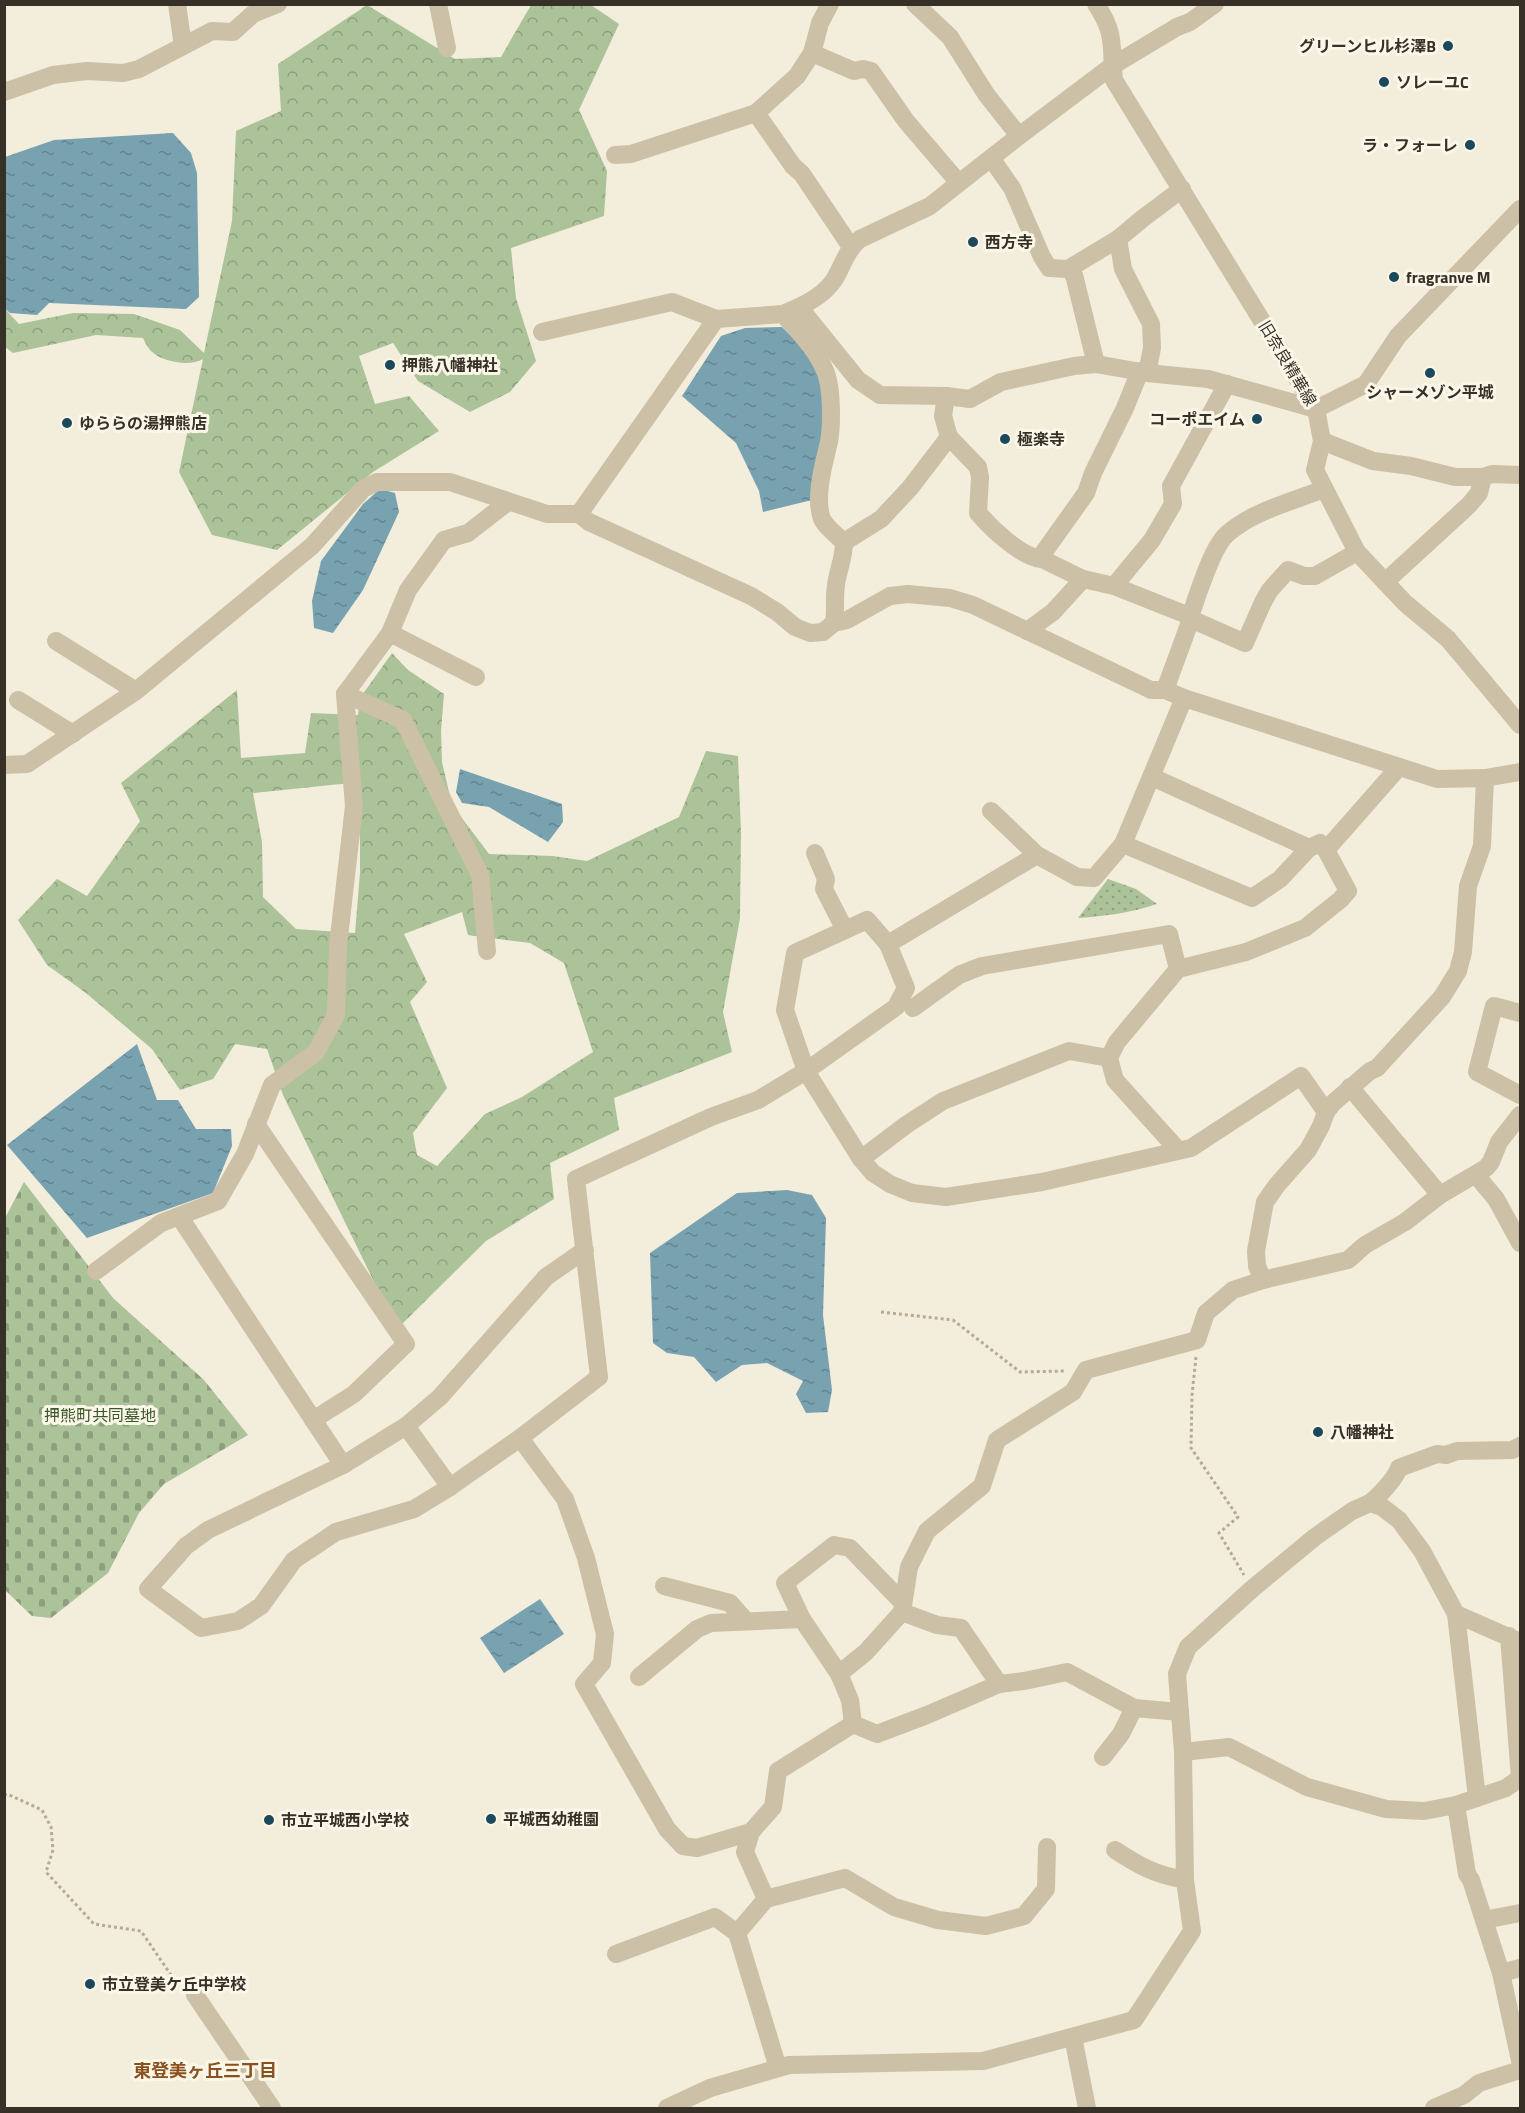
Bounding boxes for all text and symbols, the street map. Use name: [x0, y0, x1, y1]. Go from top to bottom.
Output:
place label: グリーンヒル杉澤B: [1299, 34, 1436, 58]
marker: グリーンヒル杉澤B: [1441, 39, 1455, 53]
place label: ソレーユC: [1396, 70, 1469, 94]
marker: ソレーユC: [1377, 75, 1391, 89]
place label: ラ・フォーレ: [1362, 133, 1458, 157]
marker: ラ・フォーレ: [1463, 138, 1477, 152]
place label: 西方寺: [985, 230, 1033, 254]
marker: 西方寺: [966, 235, 980, 249]
place label: fragranve M: [1406, 265, 1491, 289]
marker: fragranve M: [1387, 270, 1401, 284]
street label: 旧奈良精華線: [1253, 316, 1323, 410]
place label: 押熊八幡神社: [402, 353, 498, 377]
marker: 押熊八幡神社: [383, 358, 397, 372]
marker: シャーメゾン平城: [1423, 366, 1437, 380]
place label: シャーメゾン平城: [1366, 380, 1494, 404]
place label: コーポエイム: [1149, 407, 1245, 431]
place label: ゆららの湯押熊店: [79, 411, 207, 435]
marker: コーポエイム: [1250, 412, 1264, 426]
marker: ゆららの湯押熊店: [60, 416, 74, 430]
place label: 極楽寺: [1017, 427, 1065, 451]
marker: 極楽寺: [998, 432, 1012, 446]
park label: 押熊町共同墓地: [44, 1403, 156, 1427]
place label: 八幡神社: [1330, 1420, 1394, 1444]
marker: 八幡神社: [1311, 1425, 1325, 1439]
place label: 平城西幼稚園: [503, 1807, 599, 1831]
place label: 市立平城西小学校: [281, 1808, 409, 1832]
marker: 平城西幼稚園: [484, 1812, 498, 1826]
marker: 市立平城西小学校: [262, 1813, 276, 1827]
place label: 市立登美ケ丘中学校: [102, 1972, 246, 1996]
marker: 市立登美ケ丘中学校: [83, 1977, 97, 1991]
district label: 東登美ヶ丘三丁目: [133, 2057, 277, 2084]

